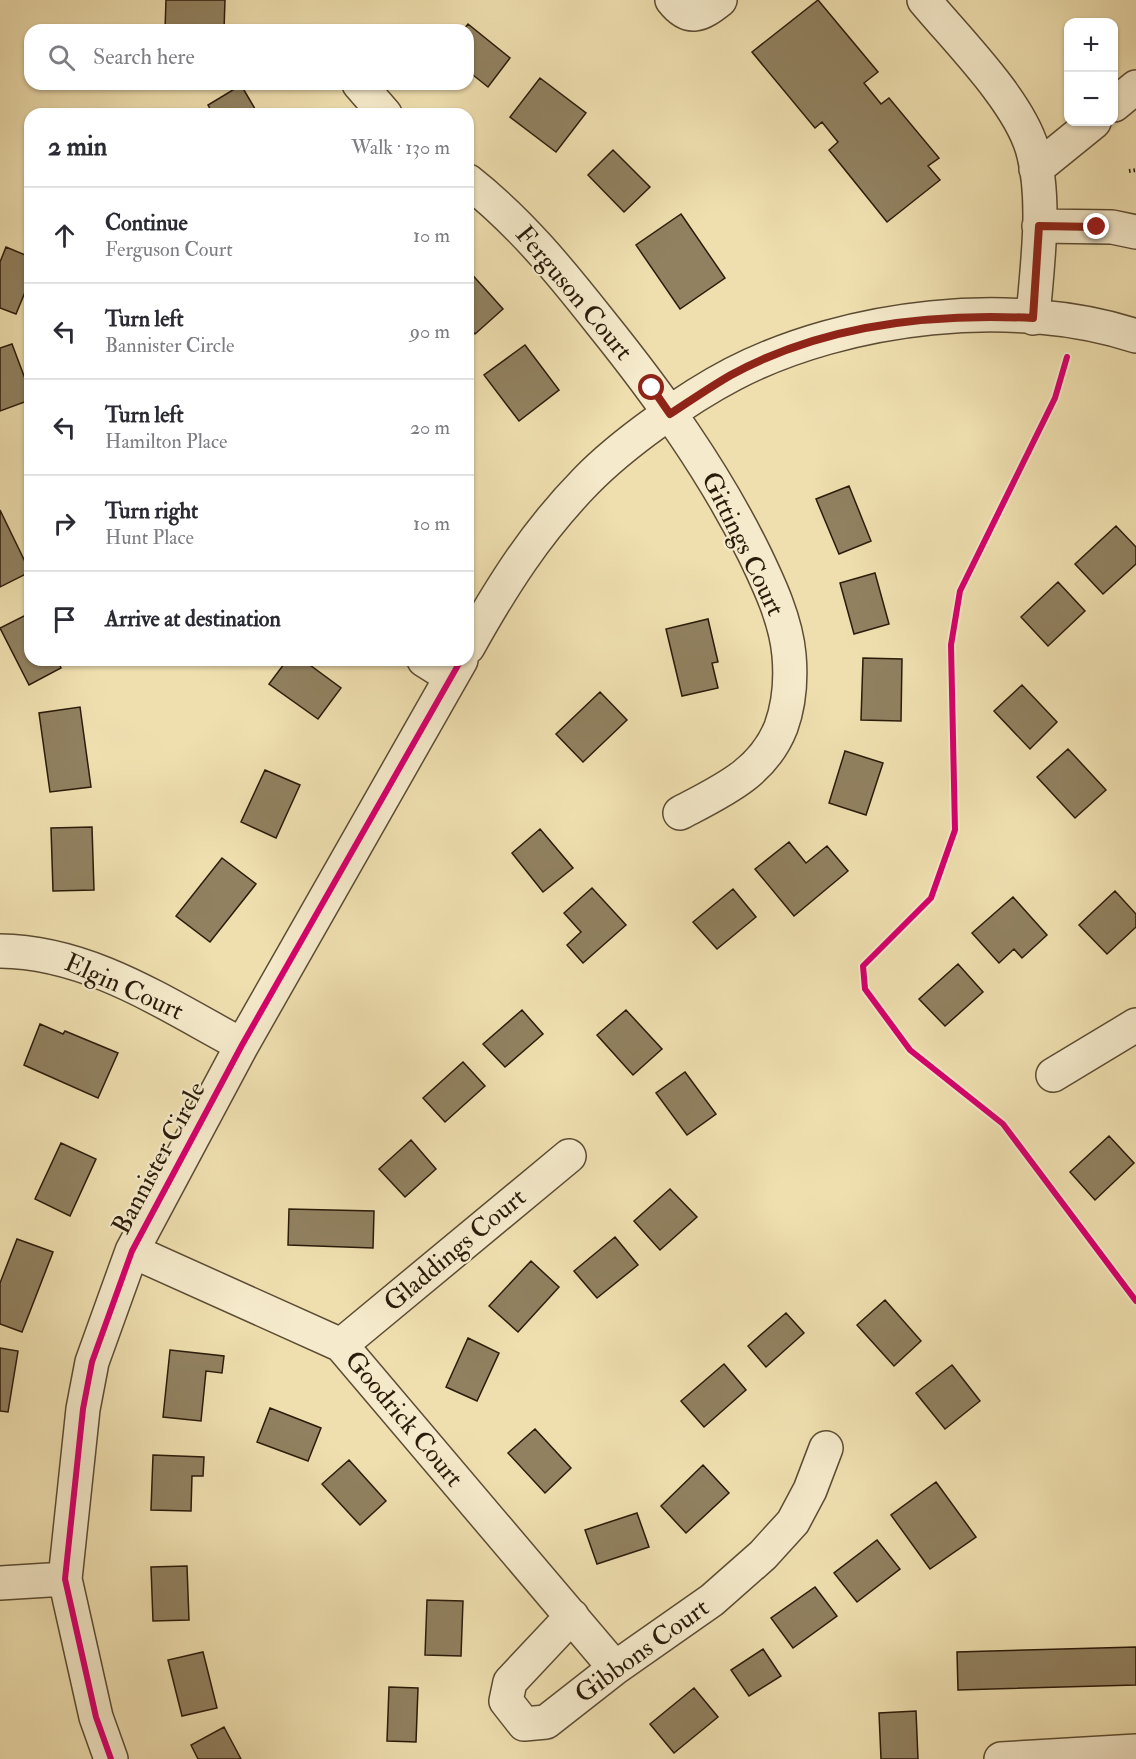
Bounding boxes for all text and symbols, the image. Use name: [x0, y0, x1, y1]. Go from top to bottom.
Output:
map controls: [1064, 18, 1118, 126]
button: +: [1064, 18, 1118, 72]
search box: [24, 24, 474, 90]
icon: search: [45, 41, 78, 74]
text: Search here: [93, 43, 195, 71]
button: −: [1064, 72, 1118, 126]
text: 2 min: [48, 131, 107, 163]
text: Walk · 130 m: [351, 135, 450, 160]
text: Continue: [105, 209, 188, 237]
route end: [1083, 213, 1109, 239]
icon: ahead: [48, 219, 81, 252]
street label: Ferguson Court: [508, 219, 640, 367]
text: 10 m: [413, 223, 450, 248]
text: Ferguson Court: [105, 237, 233, 262]
text: Turn left: [105, 305, 184, 333]
icon: left: [48, 315, 81, 348]
text: 90 m: [410, 319, 450, 344]
text: Bannister Circle: [105, 333, 234, 358]
route start: [638, 374, 664, 400]
text: Turn left: [105, 401, 184, 429]
icon: left: [48, 411, 81, 444]
text: 20 m: [410, 415, 450, 440]
text: Hamilton Place: [105, 429, 227, 454]
street label: Gittings Court: [694, 467, 792, 621]
text: Turn right: [105, 497, 198, 525]
icon: right: [48, 507, 81, 540]
text: 10 m: [413, 511, 450, 536]
text: Hunt Place: [105, 525, 194, 550]
icon: arrive: [48, 603, 81, 636]
text: Arrive at destination: [105, 605, 281, 633]
street label: Elgin Court: [59, 947, 189, 1027]
street label: Bannister Circle: [105, 1076, 213, 1240]
street label: Gladdings Court: [378, 1181, 532, 1319]
street label: Goodrick Court: [338, 1344, 470, 1494]
street label: Gibbons Court: [569, 1592, 715, 1710]

